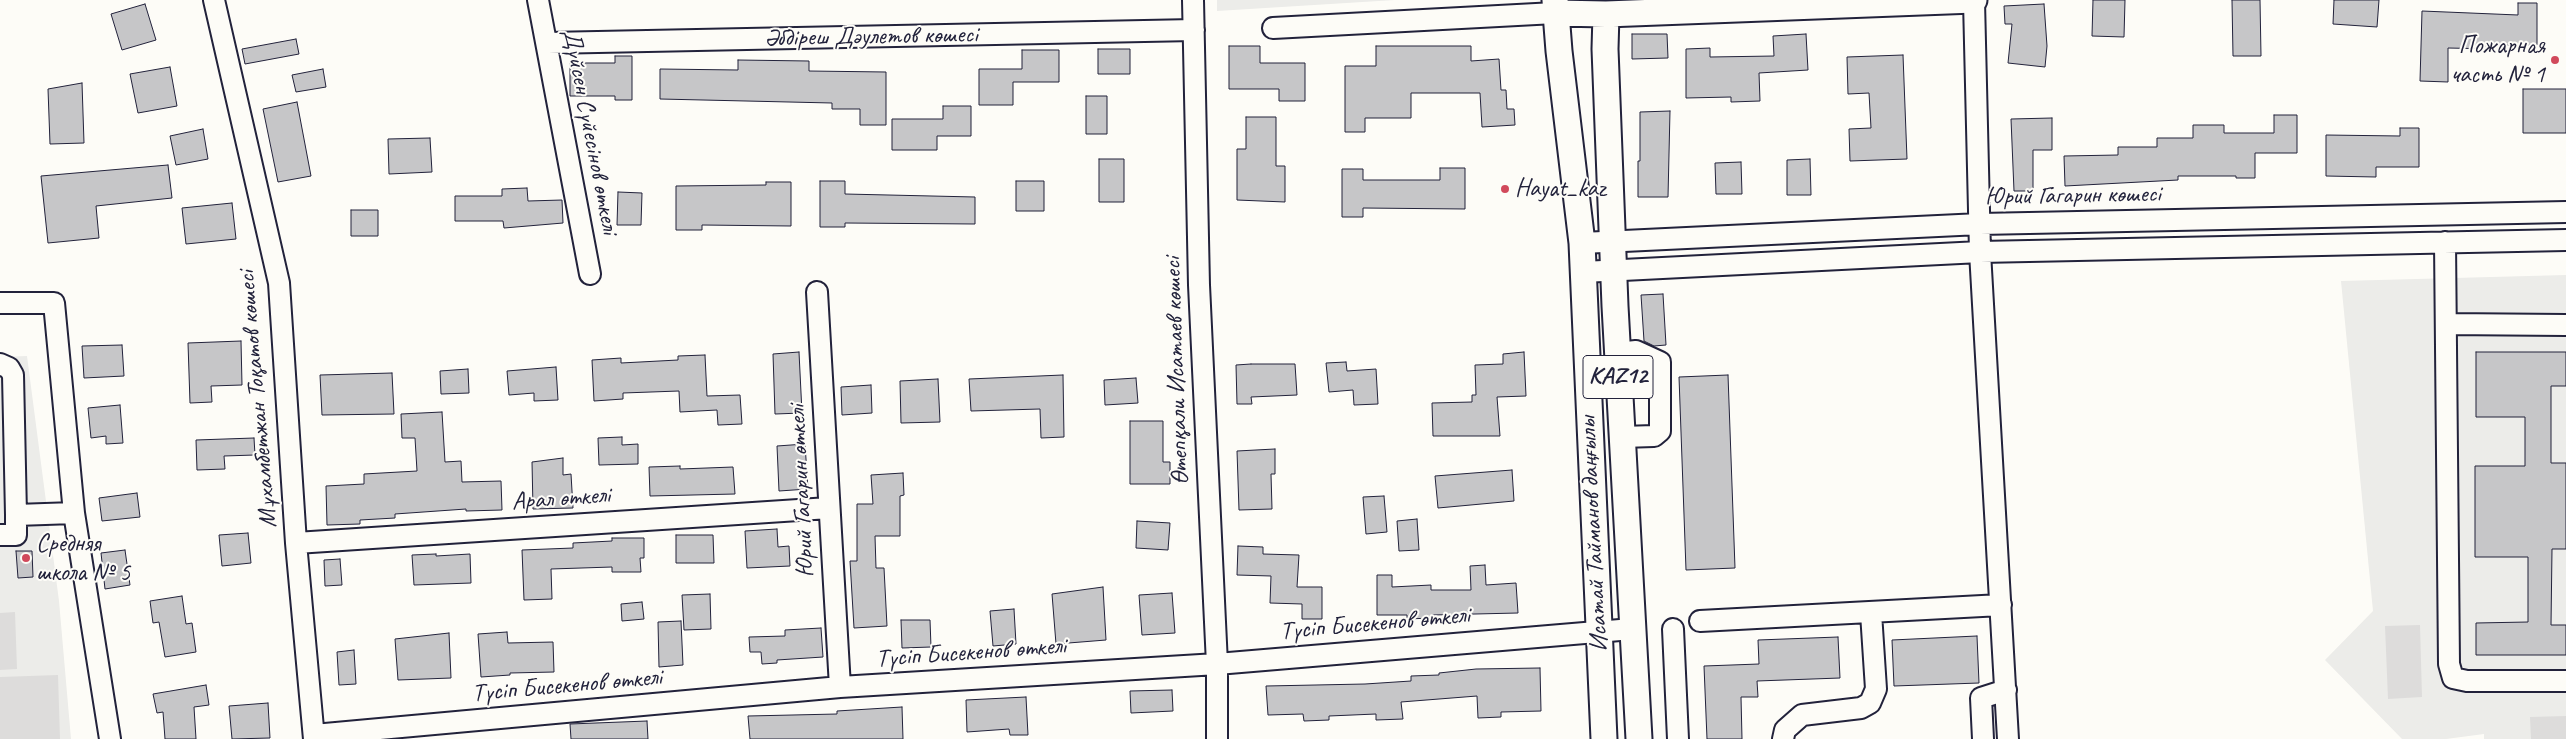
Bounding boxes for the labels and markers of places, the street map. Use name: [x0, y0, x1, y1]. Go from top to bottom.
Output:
place label: Пожарная часть № 1: [2451, 31, 2545, 90]
marker: Пожарная часть № 1: [2549, 54, 2561, 66]
place label: Hayat_kaz: [1515, 174, 1605, 204]
marker: Hayat_kaz: [1499, 183, 1511, 195]
place label: Средняя школа № 5: [36, 529, 130, 588]
marker: Средняя школа № 5: [20, 552, 32, 564]

